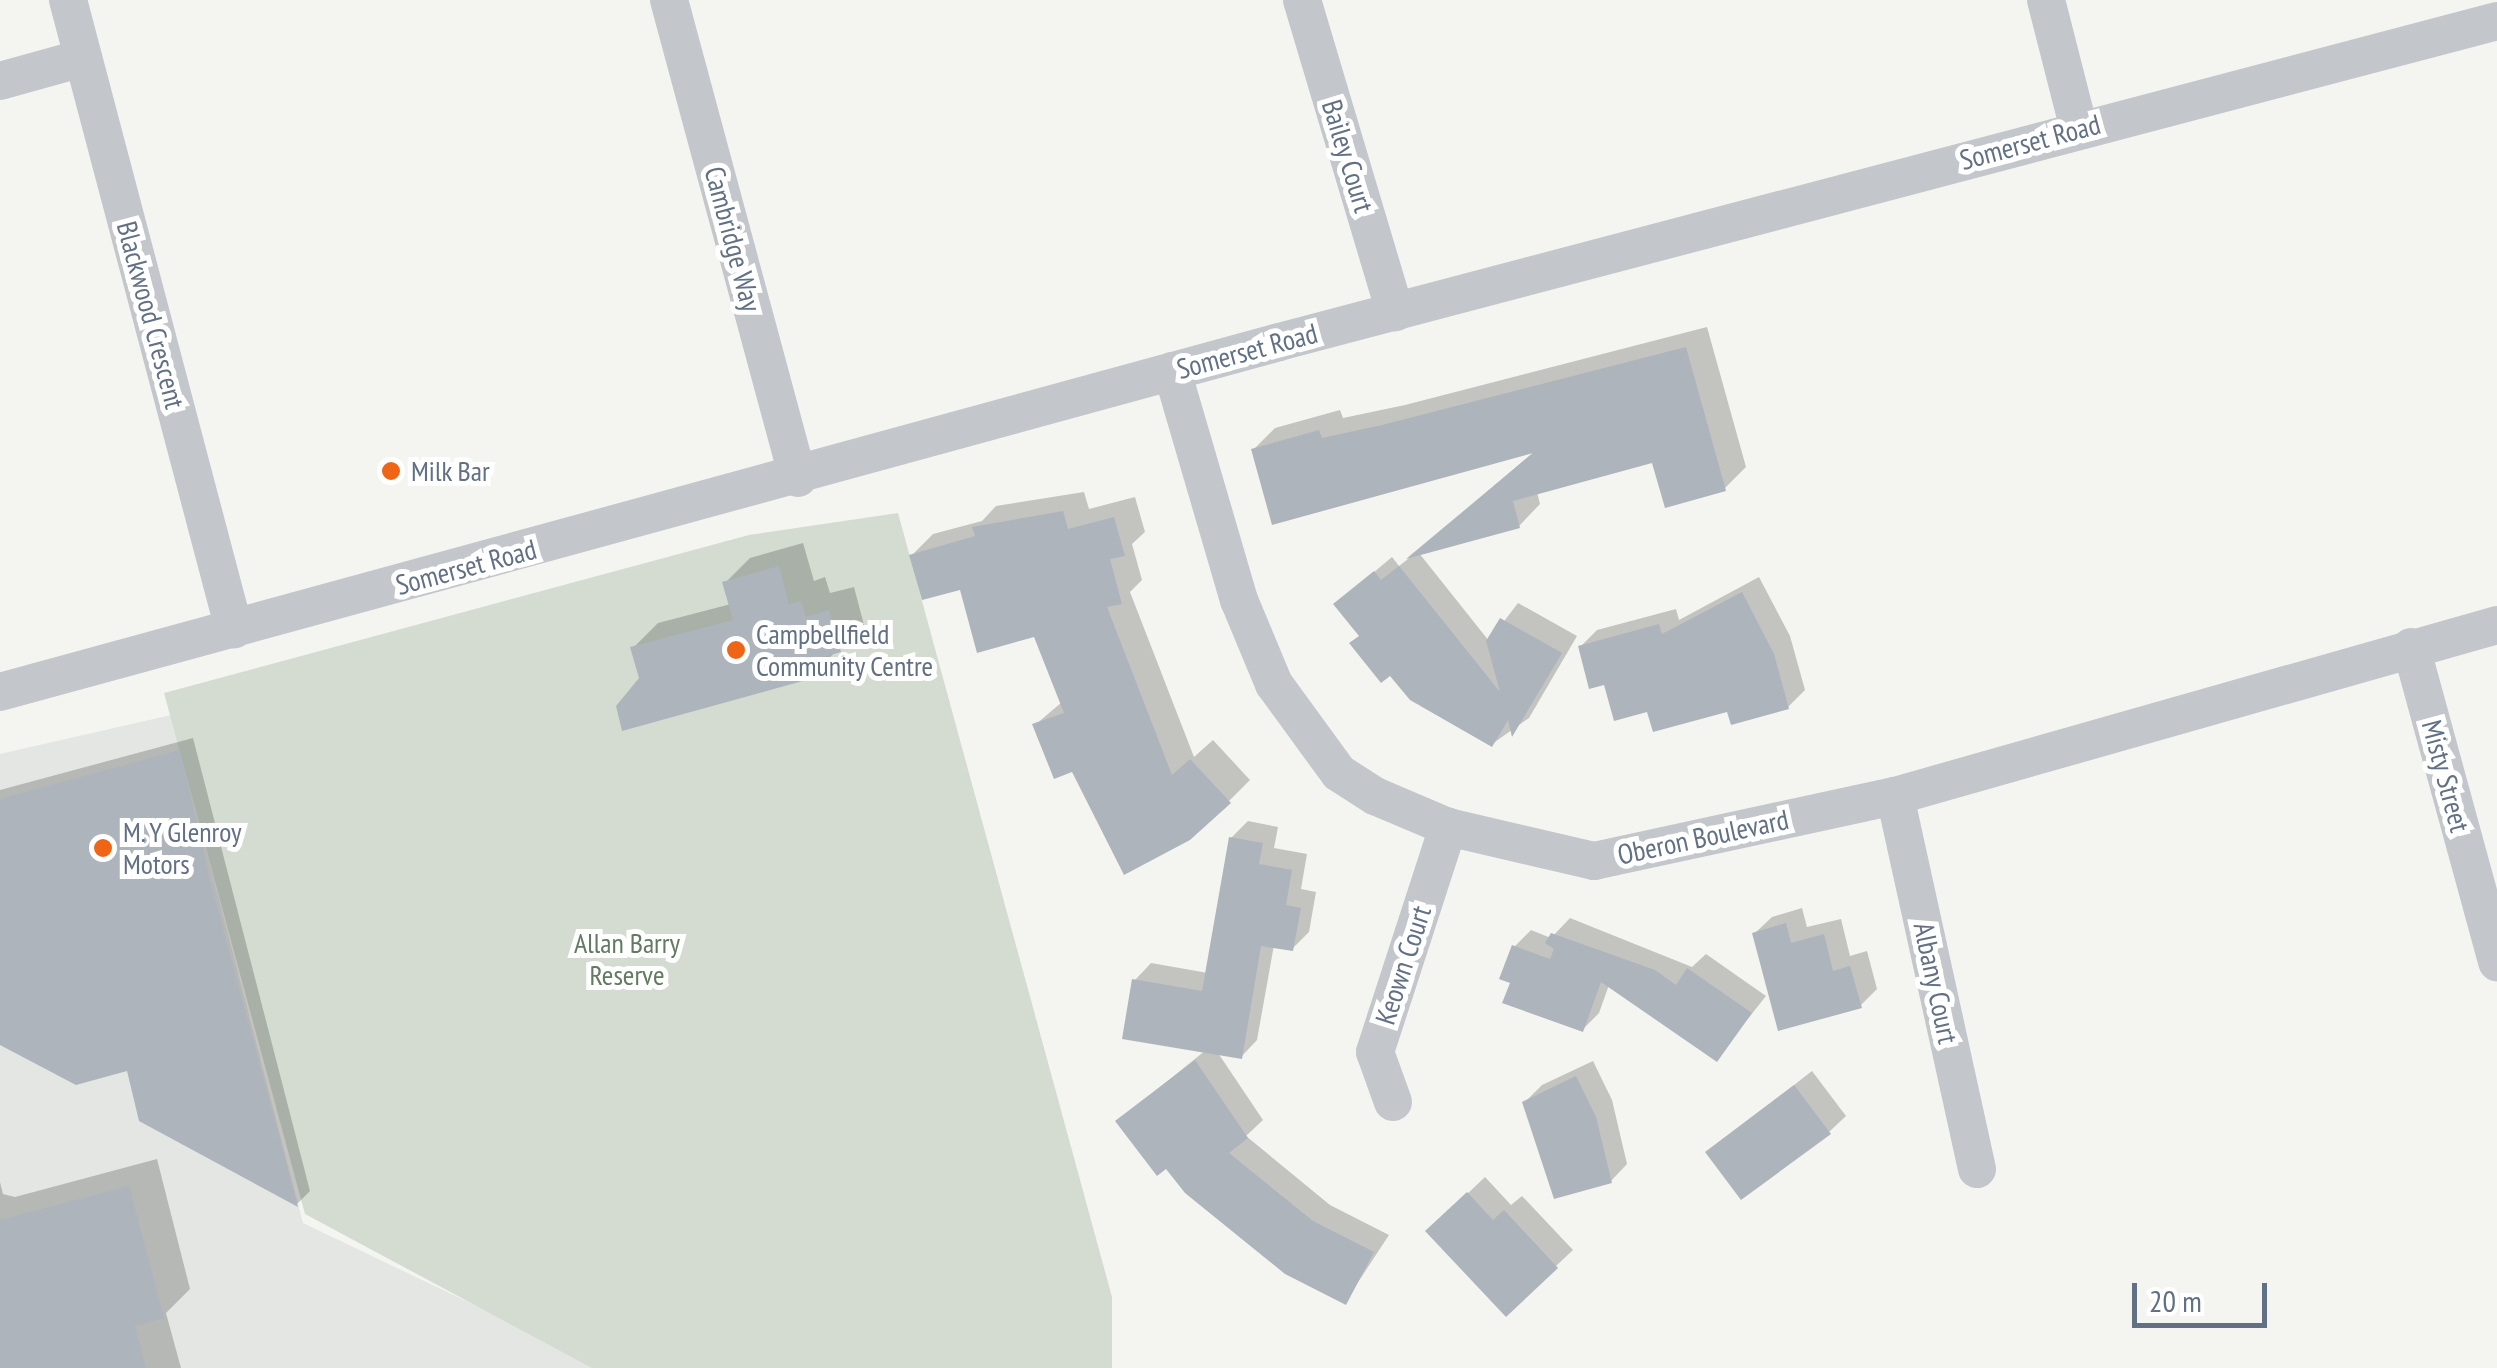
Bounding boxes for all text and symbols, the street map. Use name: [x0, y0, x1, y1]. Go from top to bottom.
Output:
street label: Bailey Court: [1315, 95, 1381, 217]
street label: Somerset Road: [1956, 107, 2104, 177]
street label: Cambridge Way: [697, 163, 769, 315]
street label: Blackwood Crescent: [110, 218, 192, 412]
street label: Somerset Road: [1173, 316, 1321, 386]
place label: Milk Bar: [411, 454, 490, 488]
marker: Milk Bar: [380, 460, 402, 482]
street label: Somerset Road: [392, 532, 540, 602]
place label: Campbellfield Community Centre: [756, 617, 934, 683]
marker: Campbellfield Community Centre: [725, 639, 747, 661]
street label: Misty Street: [2415, 716, 2477, 836]
street label: Oberon Boulevard: [1614, 802, 1792, 872]
place label: M. Y Glenroy Motors: [123, 815, 245, 881]
marker: M. Y Glenroy Motors: [92, 837, 114, 859]
street label: Keown Court: [1368, 901, 1438, 1029]
street label: Albany Court: [1907, 919, 1965, 1047]
park label: Allan Barry Reserve: [574, 926, 680, 992]
scale bar: [2137, 1263, 2272, 1325]
text: 20 m: [2149, 1281, 2202, 1320]

